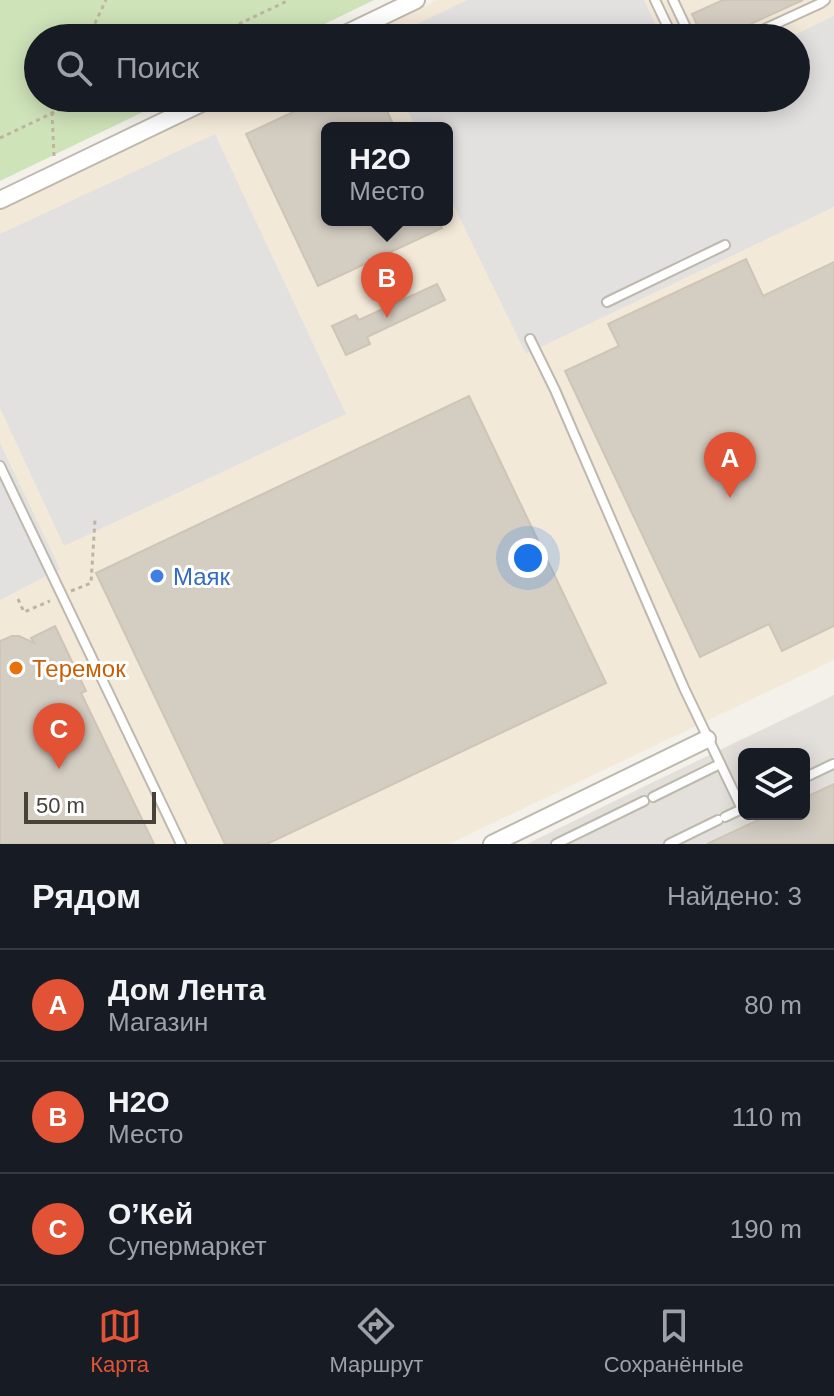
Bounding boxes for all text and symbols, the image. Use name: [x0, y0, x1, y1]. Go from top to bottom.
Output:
search box: [24, 24, 810, 112]
icon: search: [52, 46, 96, 90]
text: Поиск: [116, 51, 199, 84]
popup: [321, 122, 453, 226]
text: H2O: [349, 142, 411, 175]
text: Место: [349, 176, 425, 206]
pin: B: [361, 252, 413, 318]
pin: A: [704, 432, 756, 498]
your location: [508, 538, 548, 578]
place label: Маяк: [173, 563, 231, 590]
marker: Маяк: [148, 567, 166, 585]
place label: Теремок: [32, 655, 126, 682]
marker: Теремок: [7, 659, 25, 677]
pin: C: [33, 703, 85, 769]
map controls: [738, 748, 810, 820]
button: layers: [738, 748, 810, 820]
scale bar: [24, 788, 156, 824]
text: 50 m: [36, 793, 85, 818]
text: Рядом: [32, 877, 141, 915]
text: Найдено: 3: [667, 881, 802, 911]
text: Дом Лента: [108, 973, 265, 1006]
text: A: [49, 990, 67, 1020]
text: 80 m: [744, 990, 802, 1020]
text: Магазин: [108, 1007, 208, 1037]
text: H2O: [108, 1085, 170, 1118]
text: B: [49, 1102, 67, 1132]
text: 110 m: [732, 1102, 802, 1132]
text: Место: [108, 1119, 184, 1149]
text: О’Кей: [108, 1197, 193, 1230]
text: C: [49, 1214, 67, 1244]
text: 190 m: [730, 1214, 802, 1244]
text: Супермаркет: [108, 1231, 267, 1261]
tab: Карта: [90, 1304, 149, 1378]
tab: Маршрут: [330, 1304, 423, 1378]
tab: Сохранённые: [604, 1304, 744, 1378]

